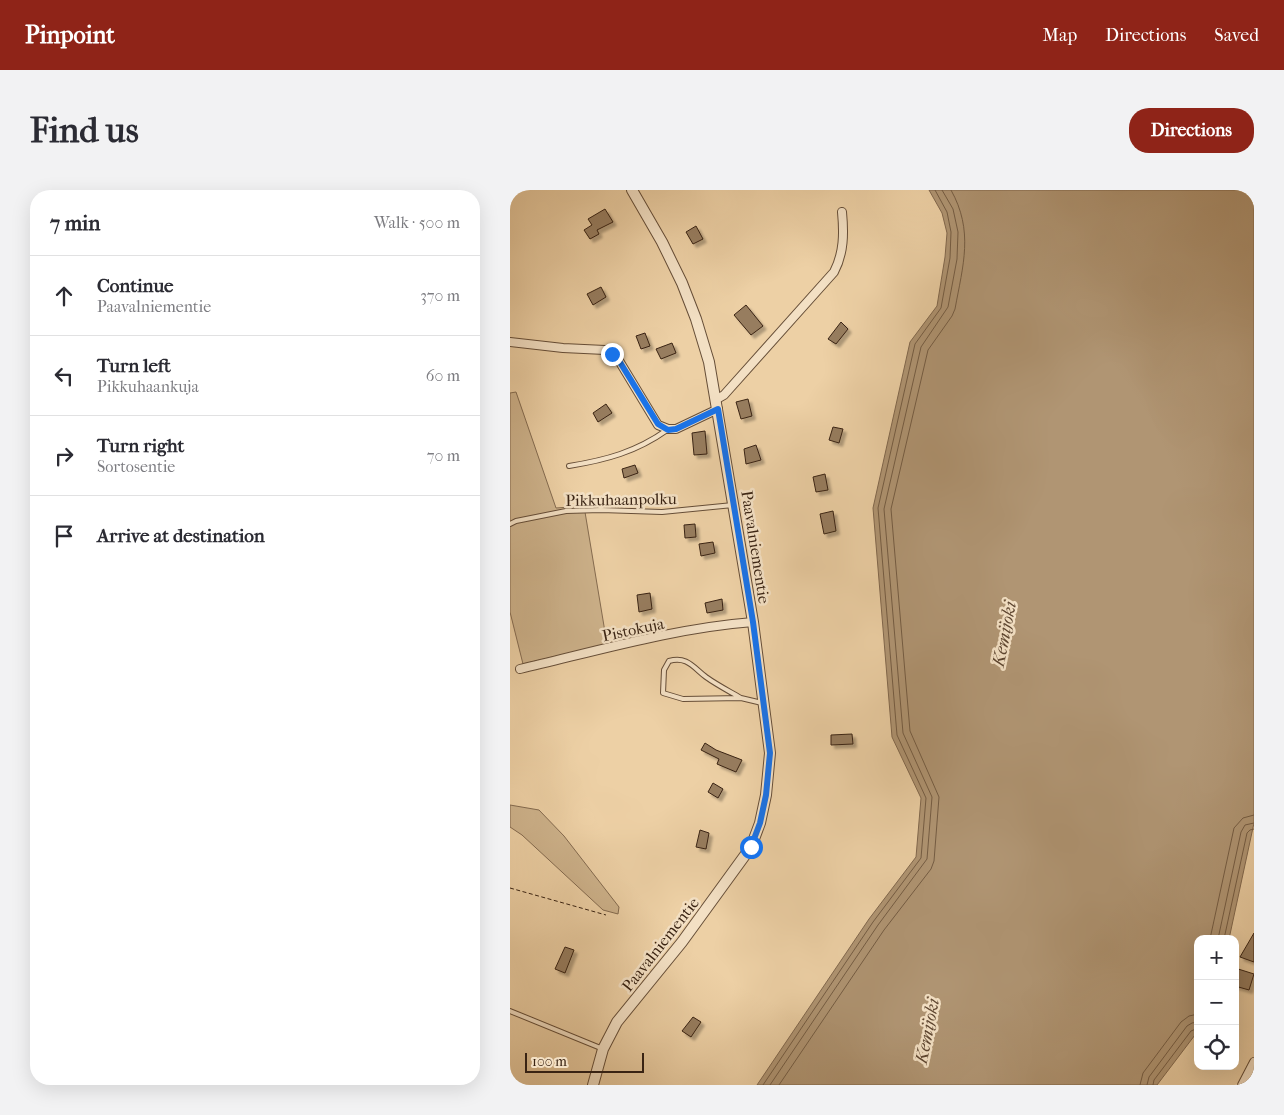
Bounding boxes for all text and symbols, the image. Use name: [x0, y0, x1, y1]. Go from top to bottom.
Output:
text: Pinpoint: [25, 21, 115, 49]
text: Map: [1043, 25, 1077, 46]
text: Directions: [1105, 25, 1186, 46]
text: Saved: [1214, 25, 1259, 46]
button: Directions: [1129, 108, 1254, 153]
text: Find us: [30, 110, 139, 151]
text: 7 min: [50, 211, 101, 235]
text: Walk · 500 m: [374, 213, 460, 232]
text: Continue: [97, 275, 173, 297]
icon: ahead: [50, 282, 78, 310]
text: 370 m: [420, 286, 460, 305]
text: Paavalniementie: [97, 297, 211, 316]
route end: [601, 343, 624, 366]
text: Turn left: [97, 355, 171, 377]
icon: left: [50, 362, 78, 390]
text: 60 m: [426, 366, 460, 385]
text: Pikkuhaankuja: [97, 377, 199, 396]
text: Turn right: [97, 435, 184, 457]
icon: right: [50, 442, 78, 470]
text: 70 m: [427, 446, 460, 465]
text: Sortosentie: [97, 457, 175, 476]
street label: Pikkuhaanpolku: [565, 489, 677, 510]
street label: Paavalniementie: [737, 489, 774, 605]
icon: arrive: [50, 522, 78, 550]
text: Arrive at destination: [97, 525, 265, 547]
water label: Kemijoki: [987, 598, 1021, 670]
street label: Pistokuja: [600, 614, 666, 645]
route start: [740, 836, 763, 859]
street label: Paavalniementie: [618, 893, 703, 995]
map controls: [1194, 935, 1239, 1070]
button: +: [1194, 935, 1239, 980]
button: −: [1194, 980, 1239, 1025]
water label: Kemijoki: [910, 995, 944, 1067]
button: locate: [1194, 1025, 1239, 1070]
scale bar: [525, 1050, 644, 1073]
text: 100 m: [532, 1053, 567, 1070]

